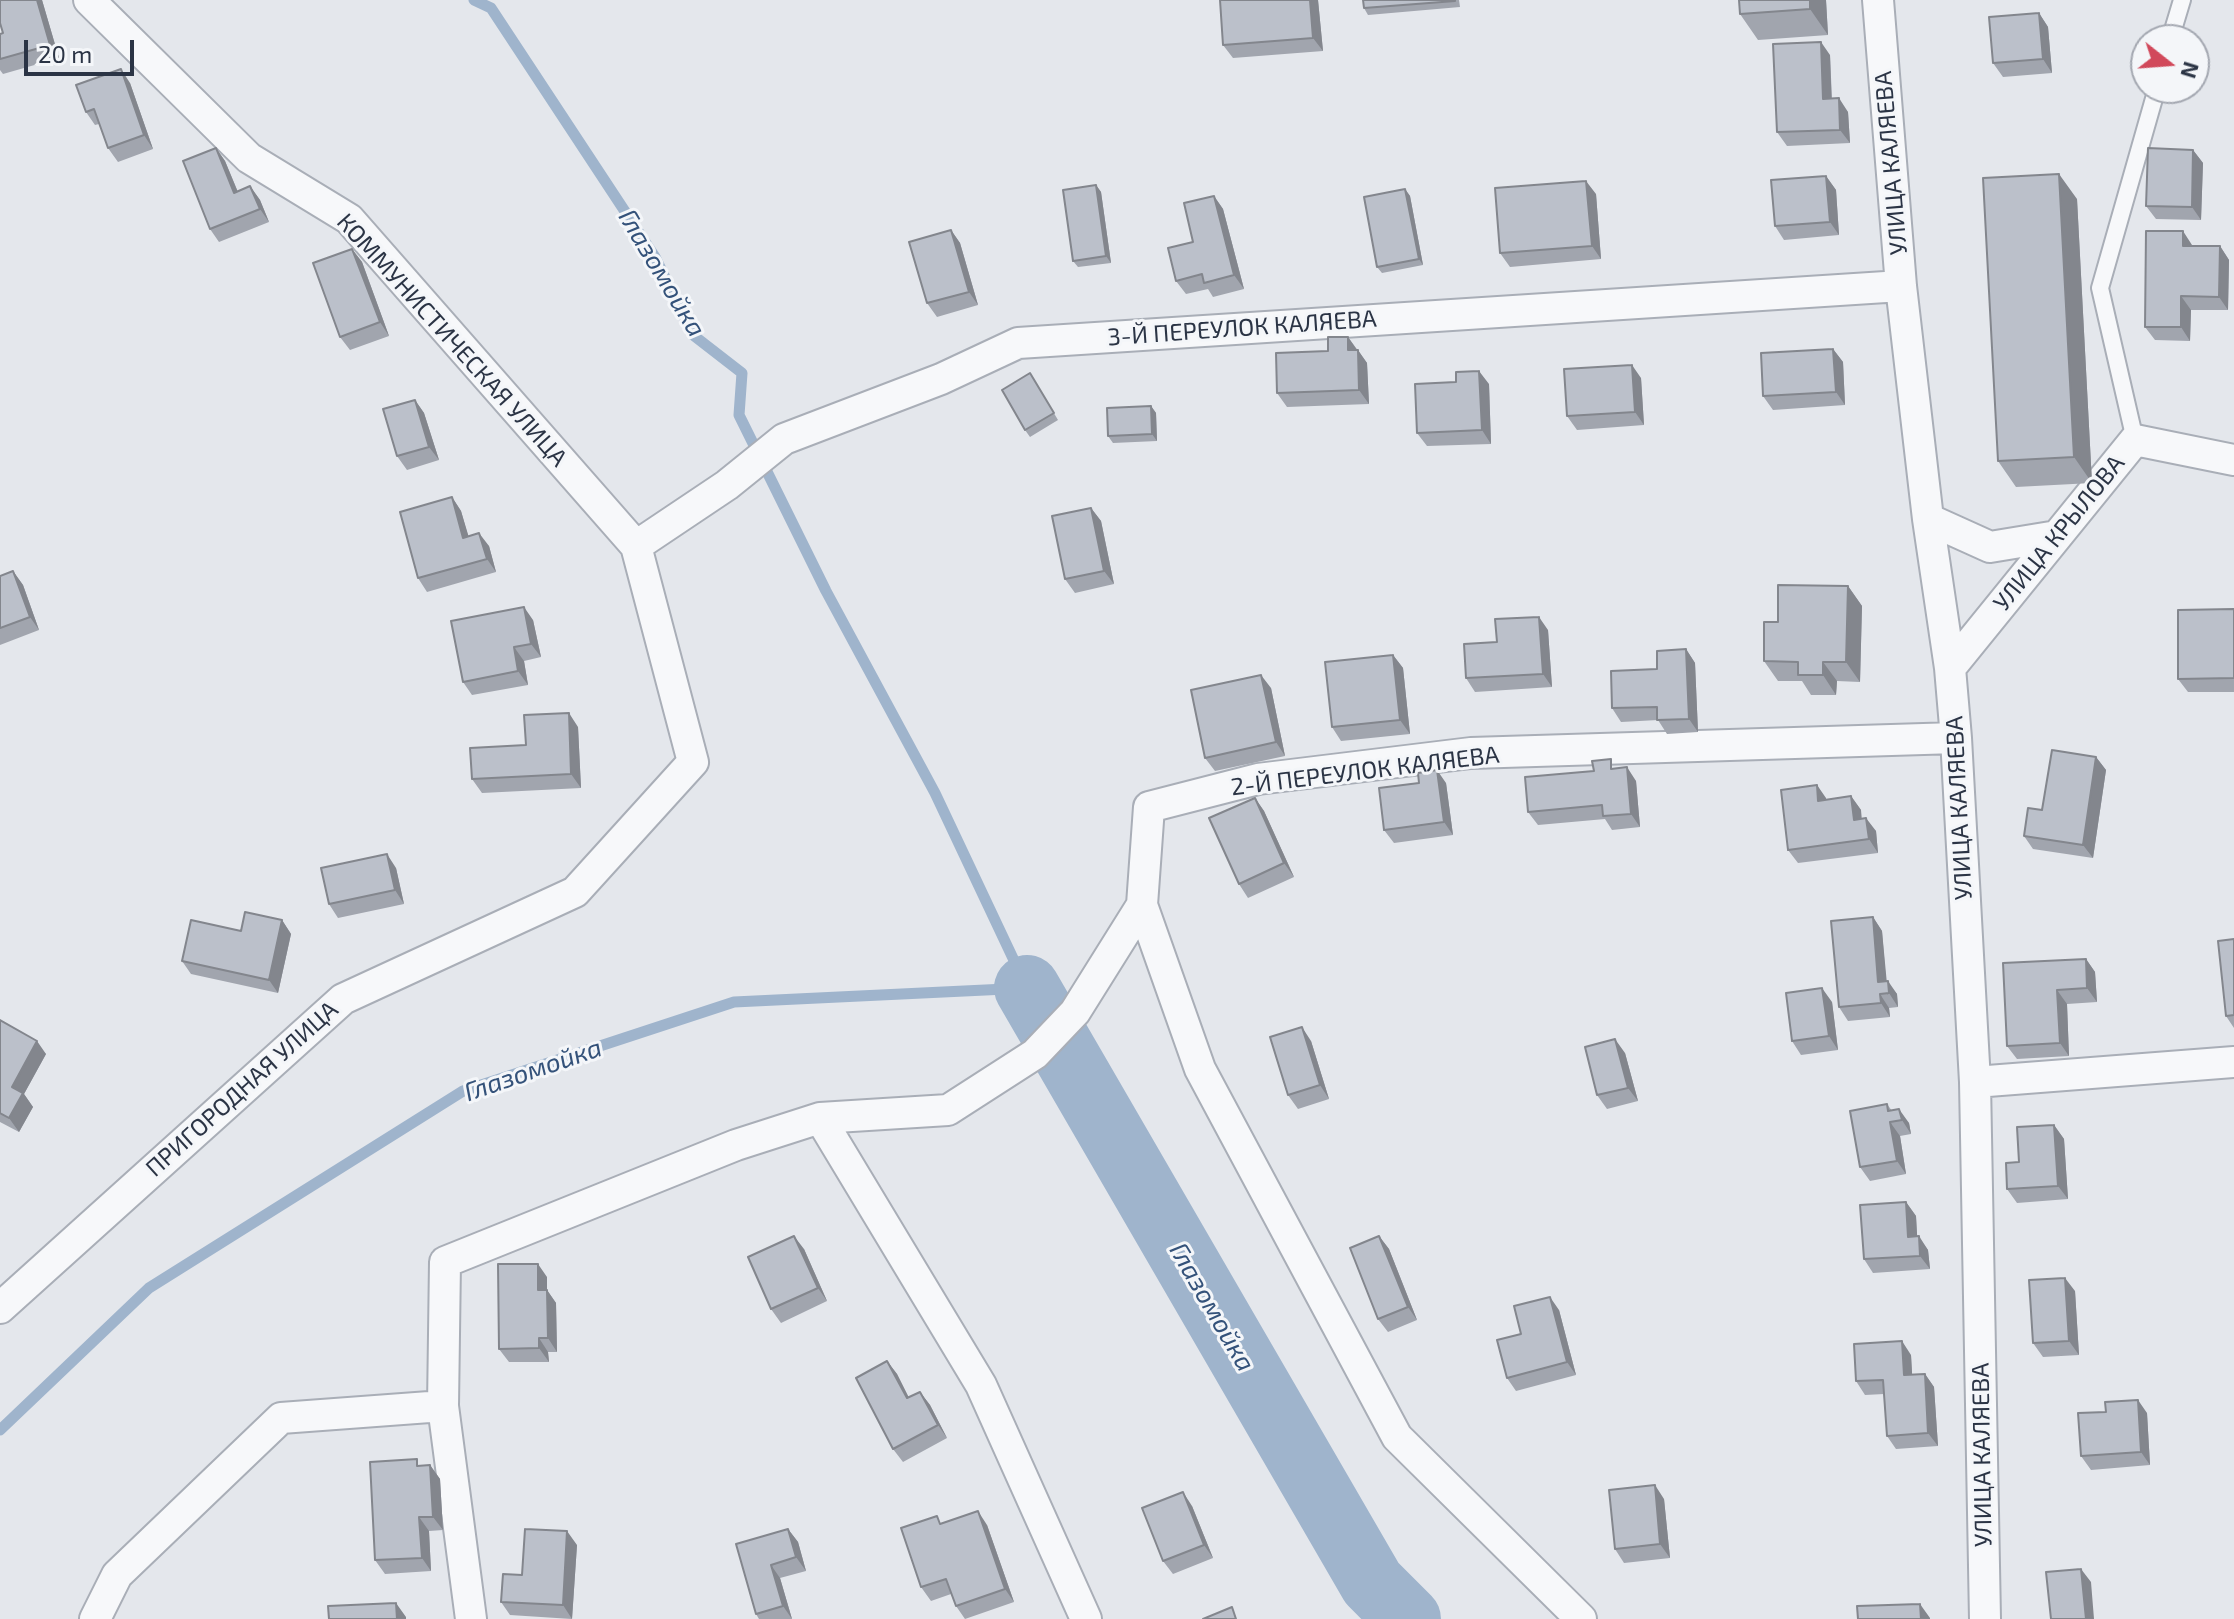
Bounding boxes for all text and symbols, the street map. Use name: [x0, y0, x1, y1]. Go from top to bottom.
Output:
scale bar: [28, 24, 138, 74]
north arrow: [2130, 24, 2210, 104]
text: 20 m: [38, 39, 92, 68]
text: N: [2176, 59, 2206, 82]
street label: УЛИЦА КАЛЯЕВА: [1869, 70, 1913, 256]
water label: Глазомойка: [612, 203, 712, 343]
street label: КОММУНИСТИЧЕСКАЯ УЛИЦА: [331, 208, 573, 472]
street label: 3-Й ПЕРЕУЛОК КАЛЯЕВА: [1106, 304, 1378, 352]
street label: УЛИЦА КРЫЛОВА: [1987, 449, 2131, 617]
street label: УЛИЦА КАЛЯЕВА: [1940, 715, 1978, 901]
street label: 2-Й ПЕРЕУЛОК КАЛЯЕВА: [1229, 740, 1501, 802]
street label: ПРИГОРОДНАЯ УЛИЦА: [140, 995, 344, 1183]
water label: Глазомойка: [460, 1032, 606, 1108]
water label: Глазомойка: [1163, 1237, 1261, 1377]
street label: УЛИЦА КАЛЯЕВА: [1966, 1363, 1998, 1547]

